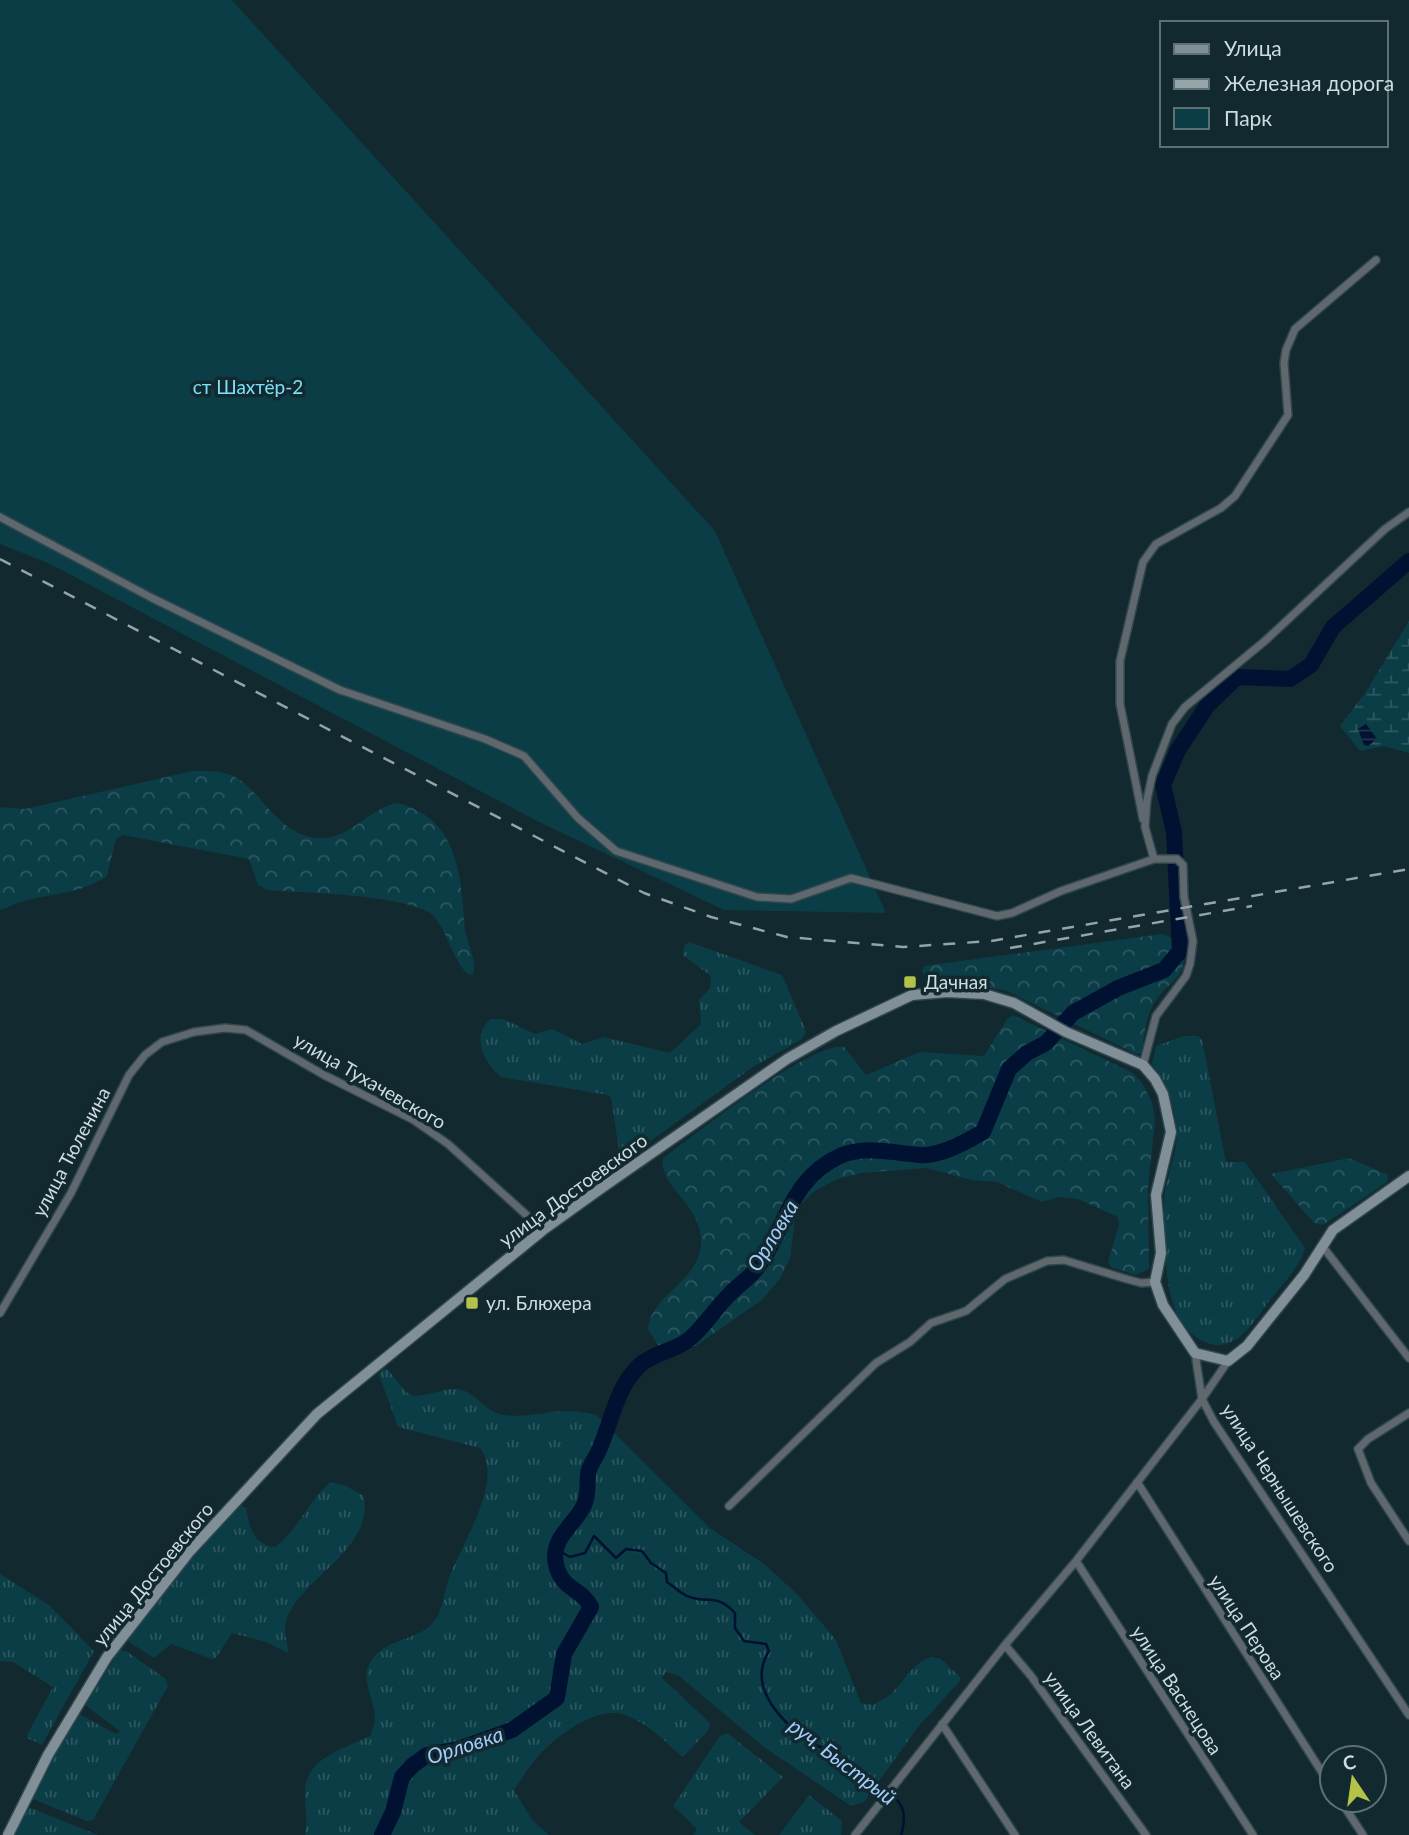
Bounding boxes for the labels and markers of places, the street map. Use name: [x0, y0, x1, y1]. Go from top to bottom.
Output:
place label: Дачная: [924, 970, 988, 993]
marker: Дачная: [902, 974, 918, 990]
place label: ул. Блюхера: [486, 1291, 592, 1314]
marker: ул. Блюхера: [464, 1295, 480, 1311]

